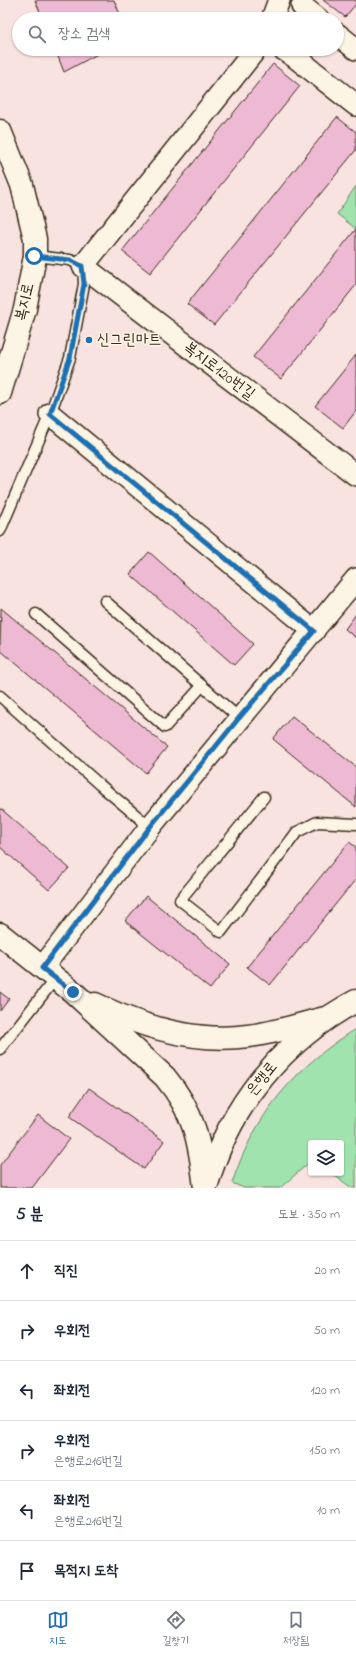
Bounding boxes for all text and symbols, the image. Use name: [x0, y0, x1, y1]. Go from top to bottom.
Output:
search box: [12, 12, 344, 56]
icon: search: [26, 23, 48, 45]
text: 장소 검색: [58, 23, 110, 45]
route start: [25, 247, 43, 265]
street label: 복지로: [9, 280, 41, 324]
place label: 신그린마트: [97, 328, 161, 352]
marker: 신그린마트: [84, 335, 94, 345]
street label: 복지로120번길: [178, 336, 260, 406]
route end: [64, 983, 82, 1001]
street label: 은행로: [241, 1056, 283, 1102]
map controls: [308, 1140, 344, 1176]
button: layers: [308, 1140, 344, 1176]
text: 5 분: [16, 1202, 44, 1227]
text: 도보 · 350 m: [278, 1205, 340, 1224]
icon: ahead: [16, 1260, 38, 1282]
text: 직진: [54, 1260, 78, 1282]
text: 20 m: [315, 1261, 340, 1280]
icon: right: [16, 1320, 38, 1342]
text: 우회전: [54, 1320, 90, 1342]
text: 50 m: [314, 1321, 340, 1340]
icon: left: [16, 1380, 38, 1402]
text: 좌회전: [54, 1380, 90, 1402]
text: 120 m: [310, 1381, 340, 1400]
text: 우회전: [54, 1430, 90, 1452]
icon: right: [16, 1440, 38, 1462]
text: 150 m: [309, 1441, 340, 1460]
text: 은행로216번길: [54, 1452, 123, 1471]
text: 좌회전: [54, 1490, 90, 1512]
icon: left: [16, 1500, 38, 1522]
text: 10 m: [317, 1501, 340, 1520]
text: 은행로216번길: [54, 1512, 123, 1531]
icon: arrive: [16, 1560, 38, 1582]
text: 목적지 도착: [54, 1560, 118, 1582]
tab: 지도: [47, 1609, 69, 1649]
tab: 길찾기: [162, 1609, 189, 1649]
tab: 저장됨: [283, 1609, 309, 1649]

